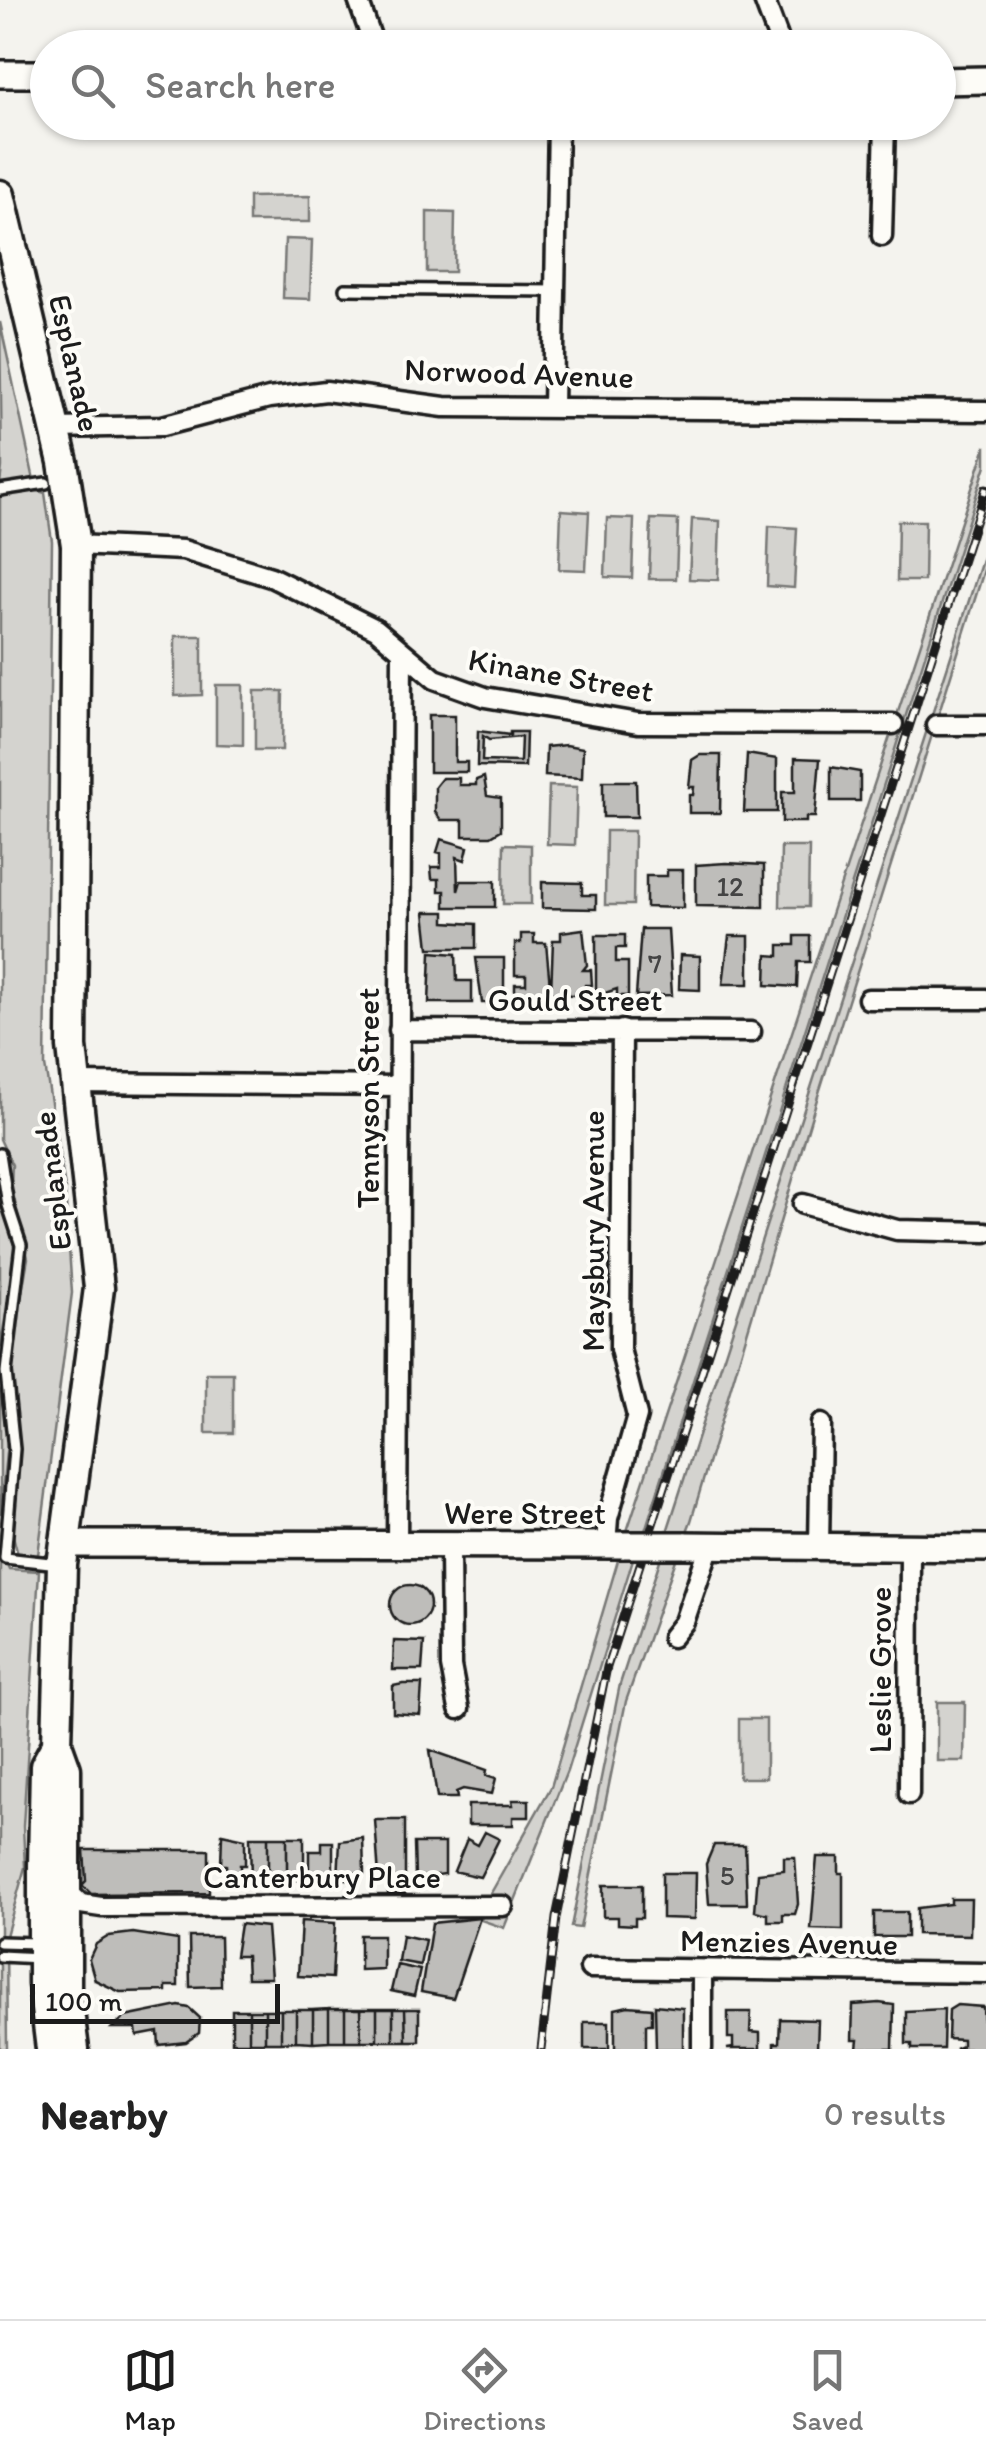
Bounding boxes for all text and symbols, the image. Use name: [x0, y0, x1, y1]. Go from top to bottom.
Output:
search box: [30, 30, 956, 140]
icon: search: [65, 58, 120, 113]
text: Search here: [145, 62, 336, 108]
street label: Esplanade: [41, 291, 109, 435]
street label: Norwood Avenue: [404, 350, 634, 396]
street label: Kinane Street: [465, 640, 657, 710]
house number: 12: [716, 869, 744, 903]
house number: 7: [648, 946, 662, 980]
street label: Gould Street: [488, 981, 662, 1019]
street label: Tennyson Street: [349, 988, 387, 1208]
street label: Esplanade: [25, 1109, 79, 1253]
street label: Maysbury Avenue: [574, 1110, 612, 1352]
street label: Were Street: [444, 1494, 606, 1532]
street label: Leslie Grove: [861, 1587, 899, 1753]
street label: Canterbury Place: [203, 1858, 441, 1896]
house number: 5: [720, 1858, 734, 1892]
street label: Menzies Avenue: [680, 1921, 898, 1963]
scale bar: [30, 1979, 280, 2024]
text: 100 m: [45, 1984, 122, 2018]
text: Nearby: [40, 2089, 167, 2140]
text: 0 results: [824, 2095, 946, 2133]
tab: Map: [123, 2343, 178, 2437]
tab: Directions: [423, 2343, 546, 2437]
tab: Saved: [792, 2343, 863, 2437]

